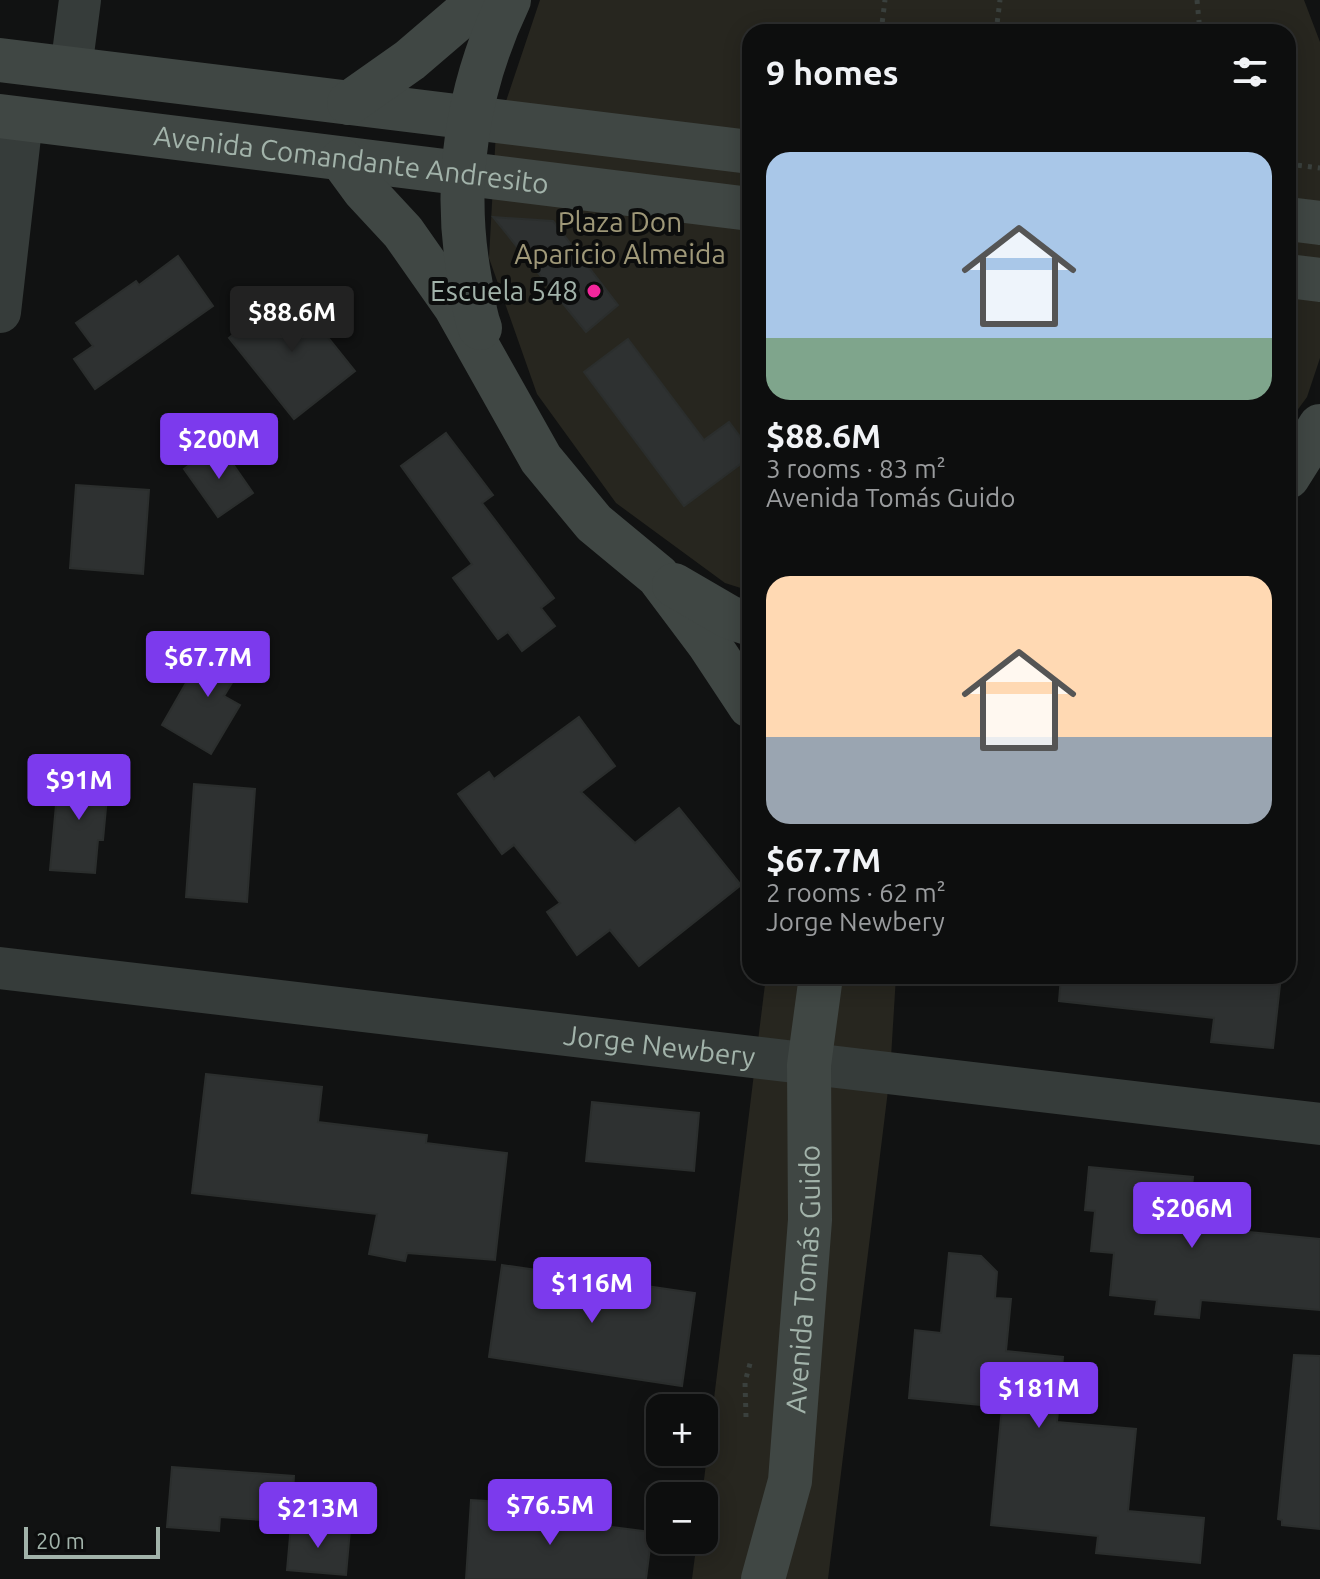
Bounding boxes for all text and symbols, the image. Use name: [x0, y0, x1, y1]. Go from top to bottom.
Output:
icon: filters: [1228, 50, 1272, 94]
text: 9 homes: [766, 53, 899, 91]
street label: Avenida Comandante Andresito: [152, 119, 551, 199]
icon: home: [947, 204, 1091, 348]
park label: Plaza Don Aparicio Almeida: [514, 206, 726, 269]
place label: Escuela 548: [430, 275, 578, 306]
marker: Escuela 548: [585, 282, 603, 300]
pin: $88.6M: [227, 286, 357, 354]
text: $88.6M: [248, 297, 336, 326]
pin: $200M: [163, 413, 275, 481]
text: $88.6M: [766, 416, 881, 454]
text: $200M: [178, 424, 260, 453]
text: 3 rooms · 83 m²: [766, 454, 946, 483]
text: Avenida Tomás Guido: [766, 483, 1016, 512]
icon: home: [947, 628, 1091, 772]
pin: $67.7M: [143, 631, 273, 699]
text: $67.7M: [164, 642, 252, 671]
pin: $91M: [32, 754, 126, 822]
text: $91M: [45, 765, 113, 794]
text: $67.7M: [766, 840, 881, 878]
text: 2 rooms · 62 m²: [766, 878, 946, 907]
text: Jorge Newbery: [766, 907, 945, 936]
street label: Jorge Newbery: [562, 1019, 757, 1072]
street label: Avenida Tomás Guido: [779, 1145, 825, 1414]
pin: $206M: [1136, 1182, 1248, 1250]
text: $206M: [1151, 1193, 1233, 1222]
pin: $116M: [536, 1257, 648, 1325]
text: $116M: [551, 1268, 633, 1297]
pin: $181M: [983, 1362, 1095, 1430]
text: $181M: [998, 1373, 1080, 1402]
map controls: [646, 1394, 718, 1554]
button: +: [646, 1394, 718, 1466]
pin: $76.5M: [485, 1479, 615, 1547]
pin: $213M: [262, 1482, 374, 1550]
button: −: [646, 1482, 718, 1554]
text: $76.5M: [506, 1490, 594, 1519]
text: $213M: [277, 1493, 359, 1522]
scale bar: [24, 1523, 160, 1559]
text: 20 m: [36, 1528, 85, 1553]

